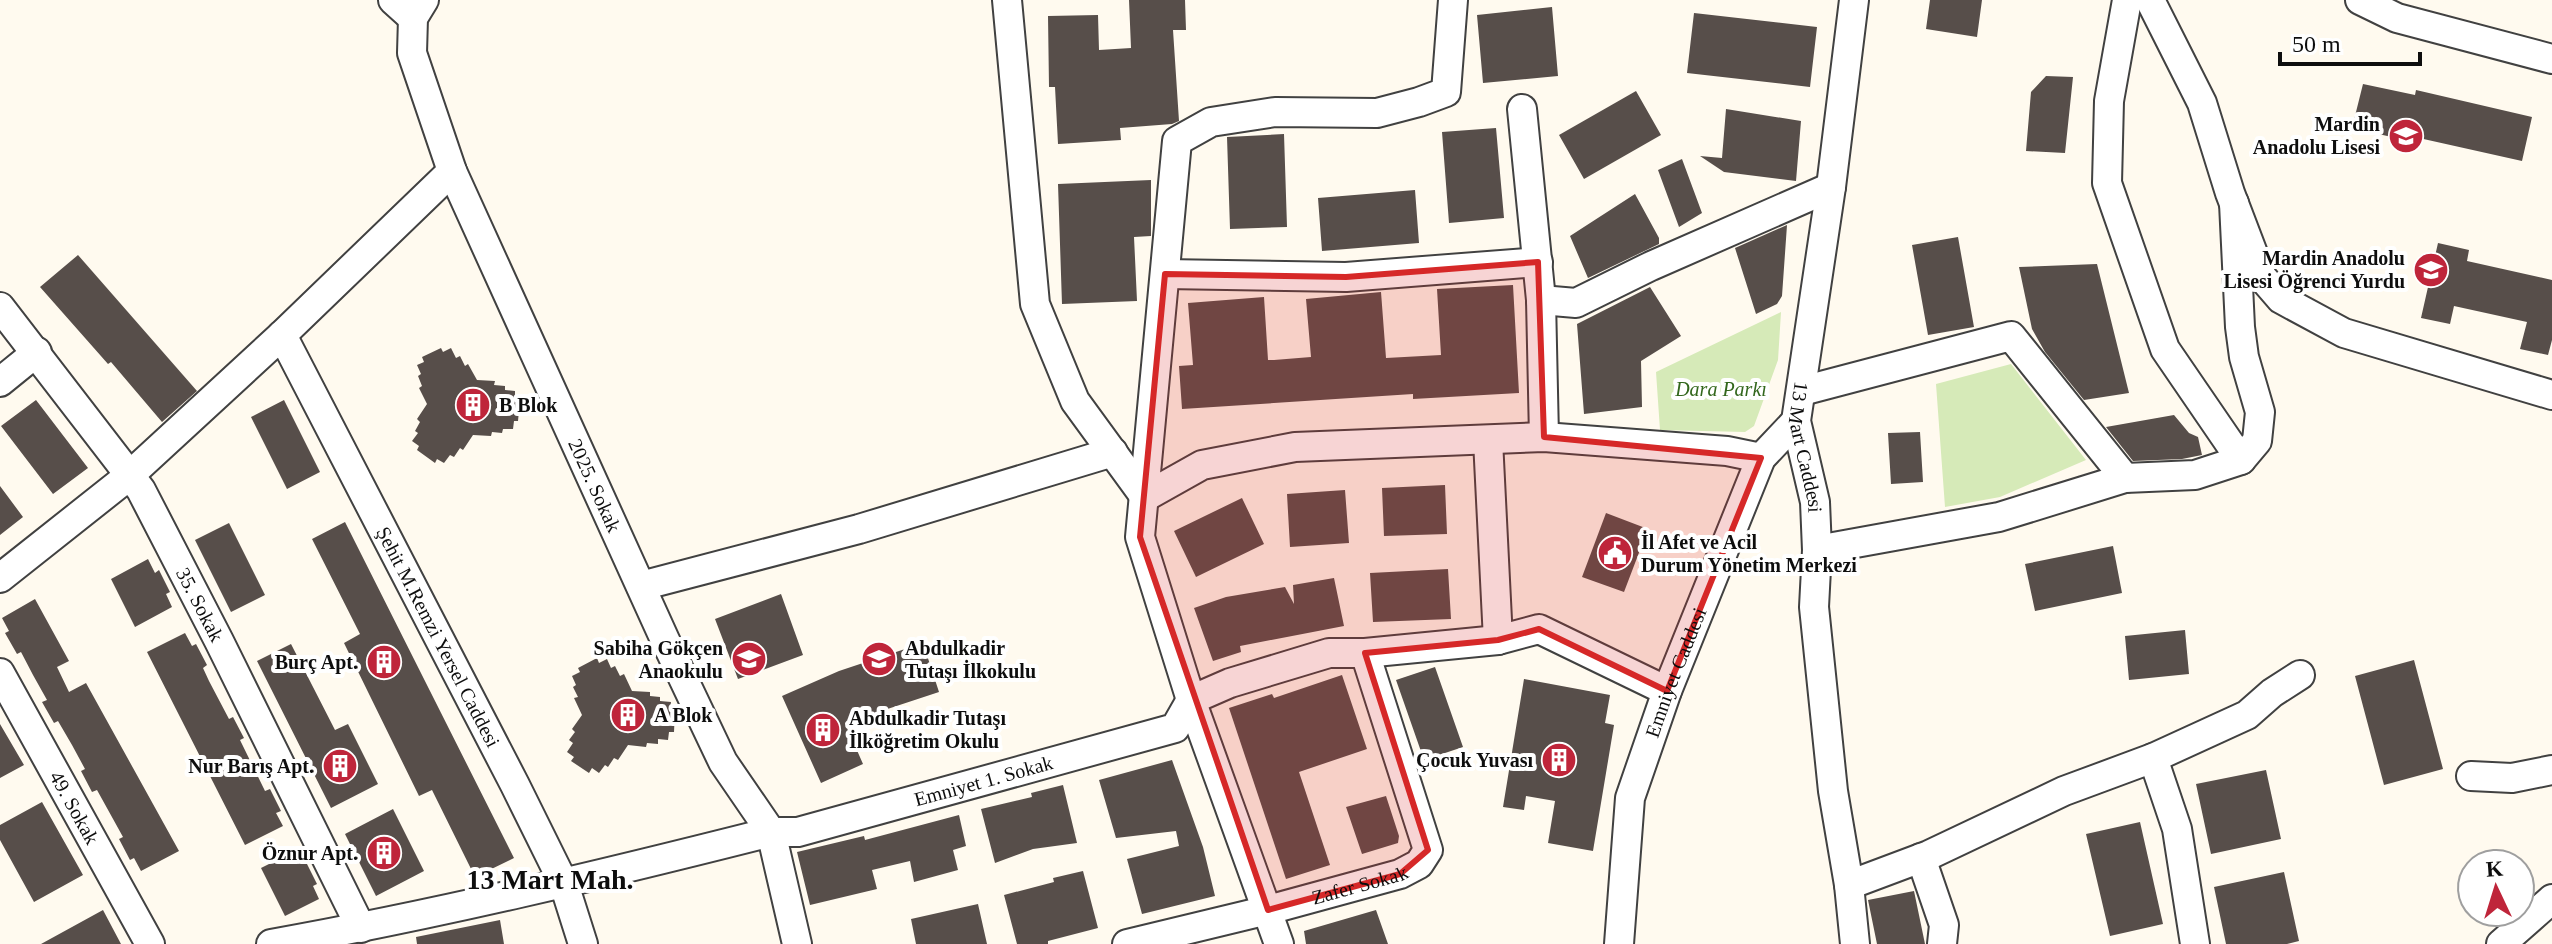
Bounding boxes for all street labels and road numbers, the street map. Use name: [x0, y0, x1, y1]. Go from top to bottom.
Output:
street label: 13 Mart Caddesi: [1785, 380, 1826, 513]
street label: 2025. Sokak: [564, 435, 625, 535]
street label: Şehit M.Remzi Yersel Caddesi: [371, 523, 505, 751]
street label: 35. Sokak: [172, 564, 228, 645]
street label: Emniyet Caddesi: [1641, 604, 1711, 740]
street label: Emniyet 1. Sokak: [912, 751, 1055, 810]
street label: 49. Sokak: [46, 767, 104, 848]
street label: Zafer Sokak: [1309, 861, 1412, 909]

